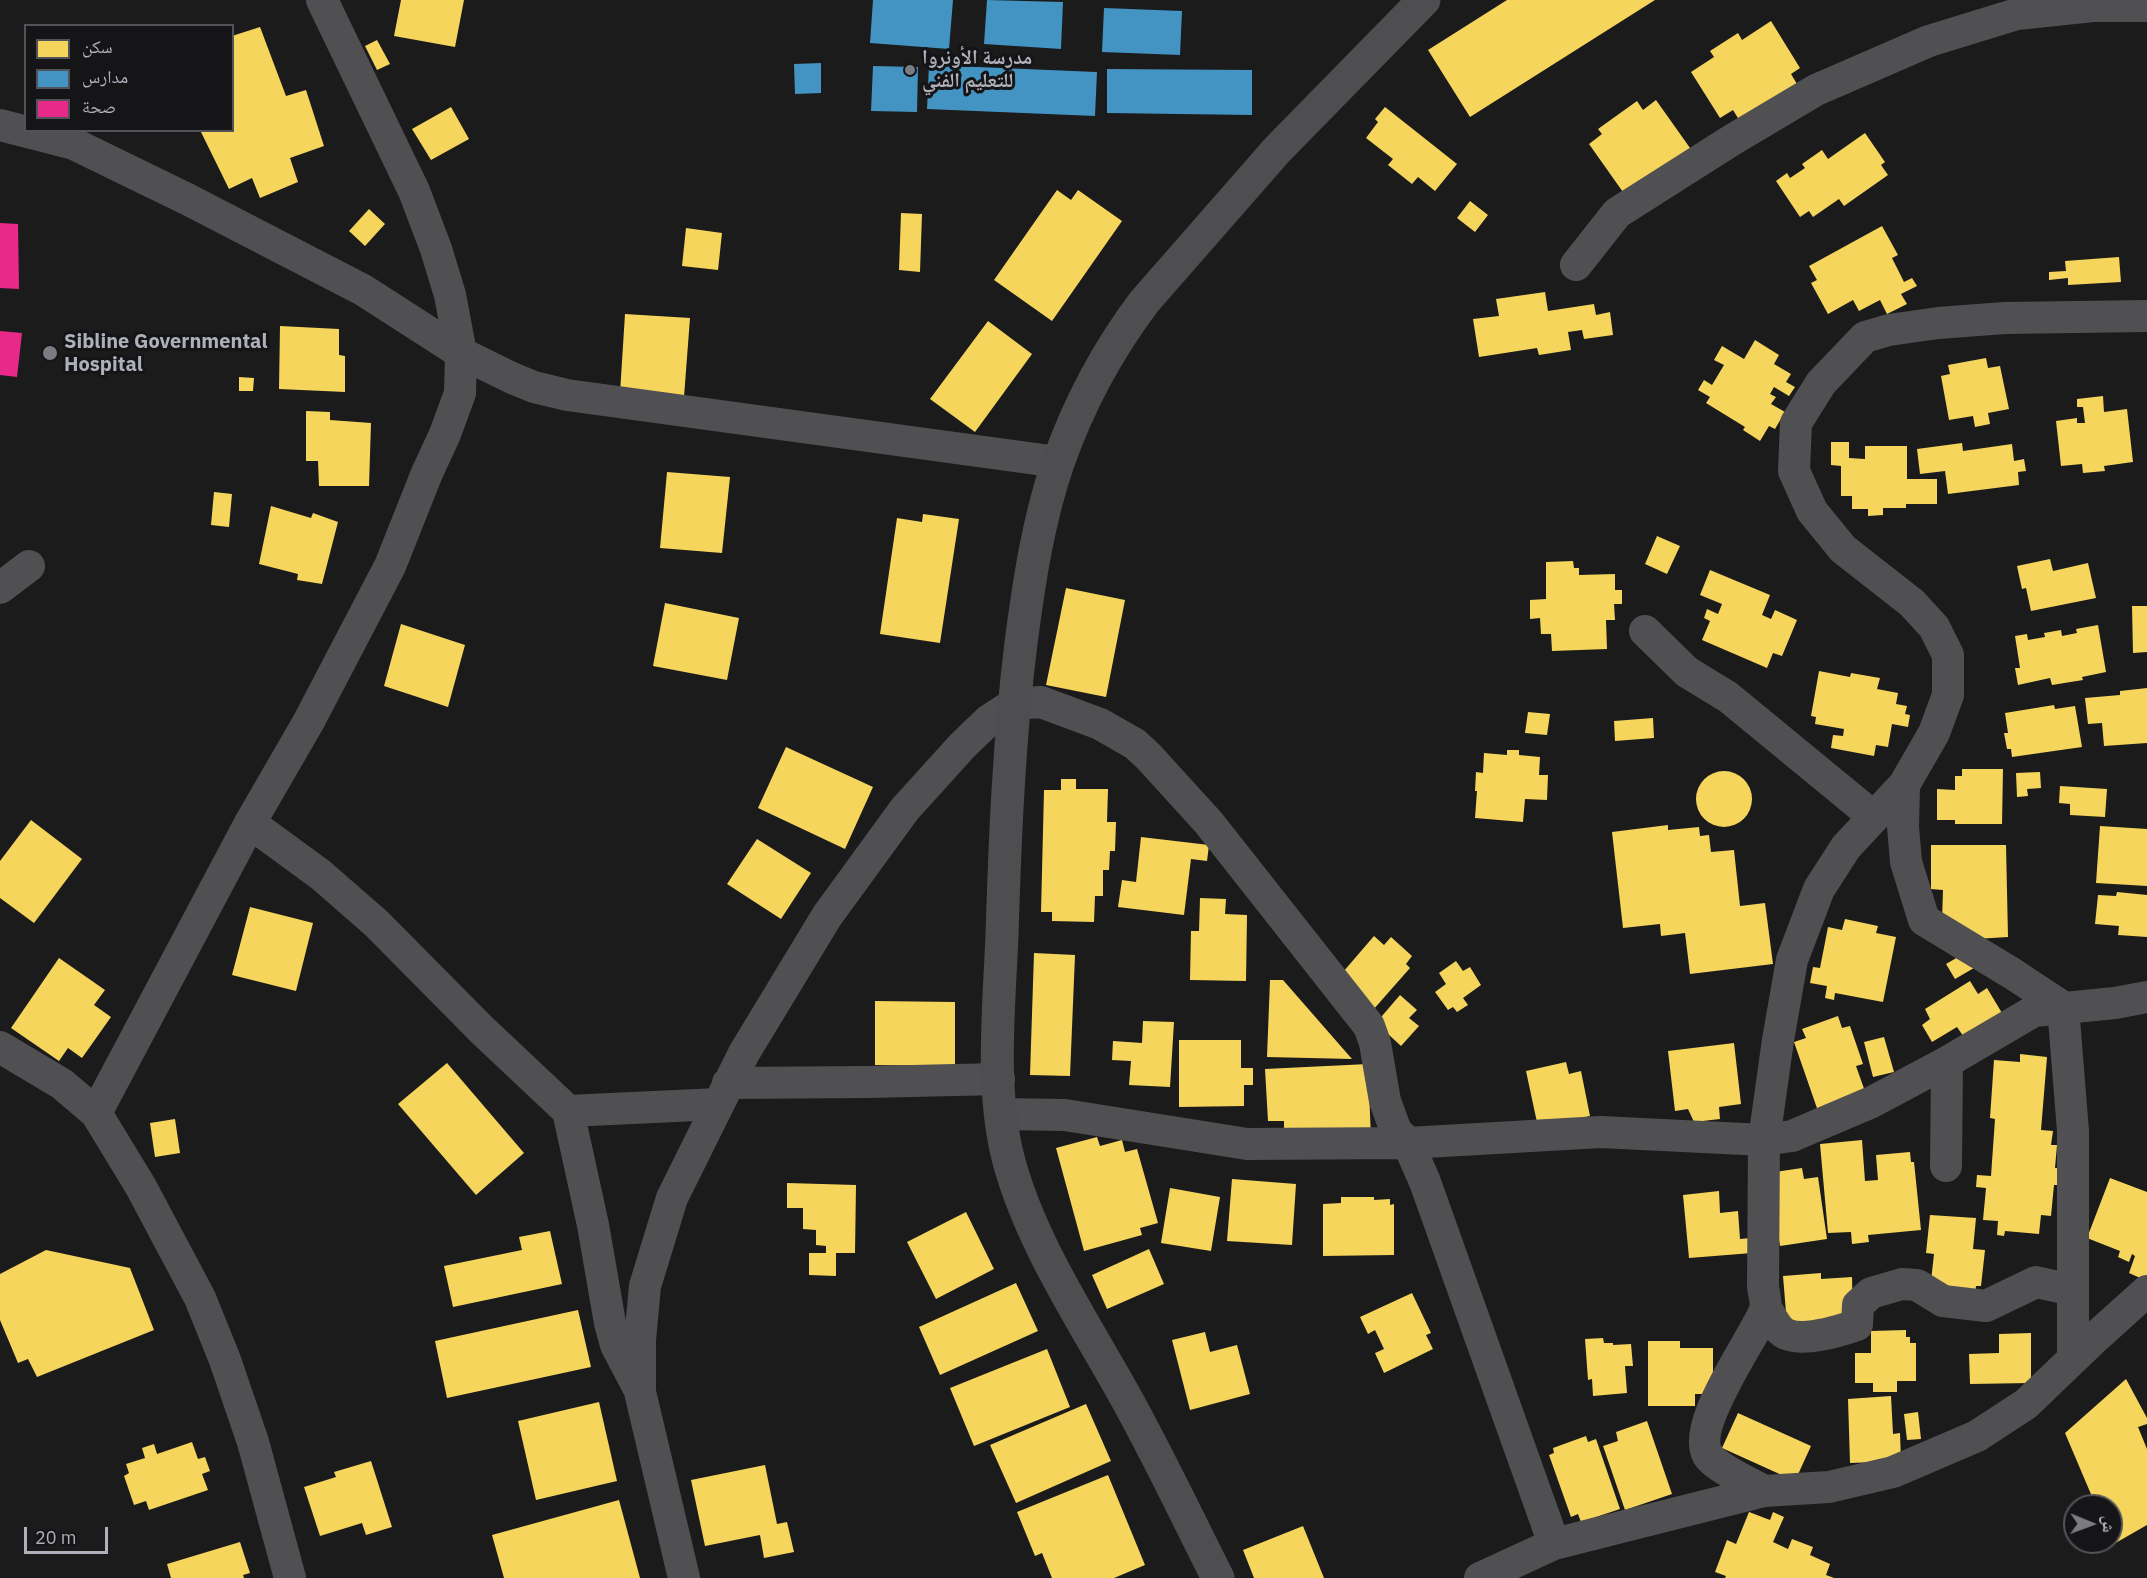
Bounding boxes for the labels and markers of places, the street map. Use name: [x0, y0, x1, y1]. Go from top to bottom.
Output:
place label: مدرسة الأونروا للتعليم الفني: [922, 46, 1032, 93]
marker: مدرسة الأونروا للتعليم الفني: [903, 63, 917, 77]
place label: Sibline Governmental Hospital: [64, 330, 267, 377]
marker: Sibline Governmental Hospital: [41, 344, 59, 362]

